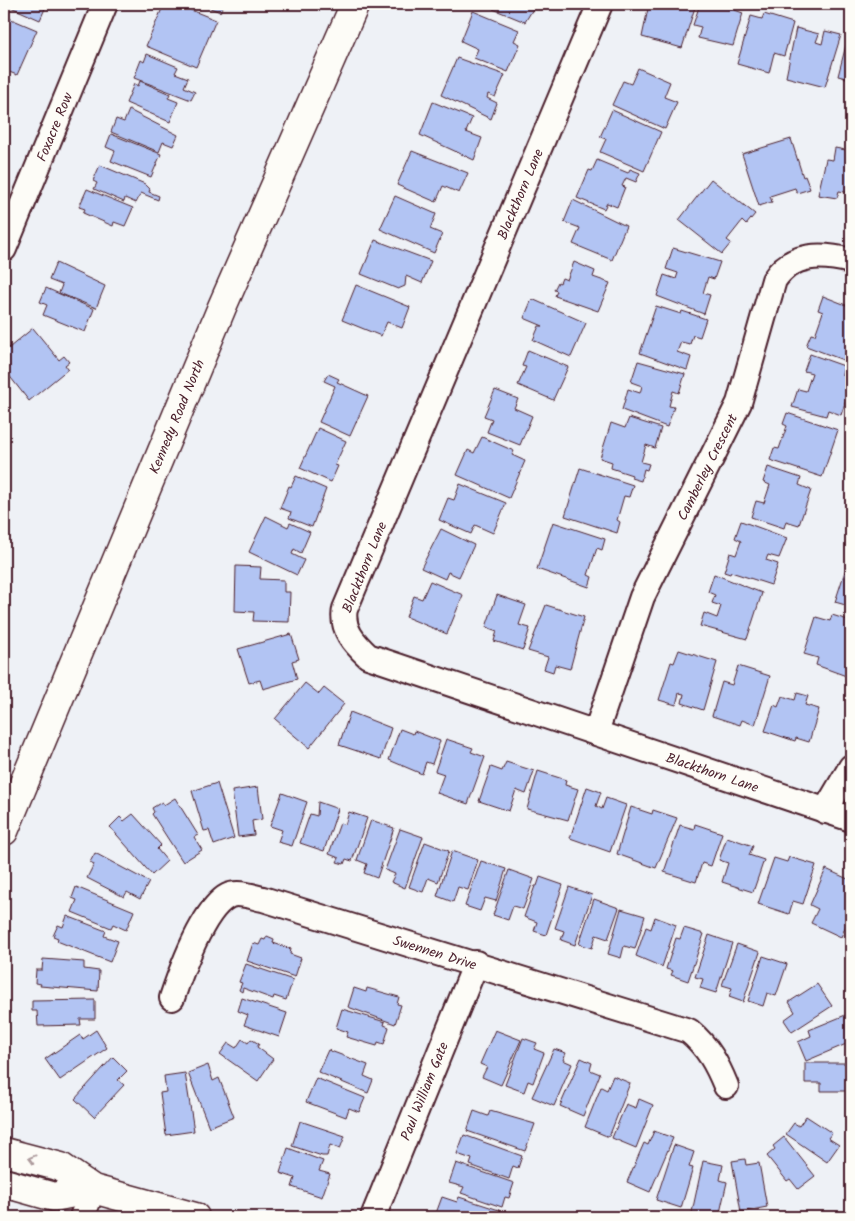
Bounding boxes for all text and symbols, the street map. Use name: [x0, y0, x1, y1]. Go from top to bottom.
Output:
street label: Foxacre Row: [31, 89, 80, 165]
street label: Blackthorn Lane: [492, 145, 550, 243]
street label: Kennedy Road North: [144, 356, 211, 477]
street label: Camberley Crescent: [672, 410, 744, 525]
street label: Blackthorn Lane: [337, 518, 393, 616]
street label: Blackthorn Lane: [663, 747, 762, 799]
street label: Swennen Drive: [390, 930, 480, 977]
street label: Paul William Gate: [395, 1038, 455, 1144]
one-way arrow: [29, 1155, 37, 1165]

